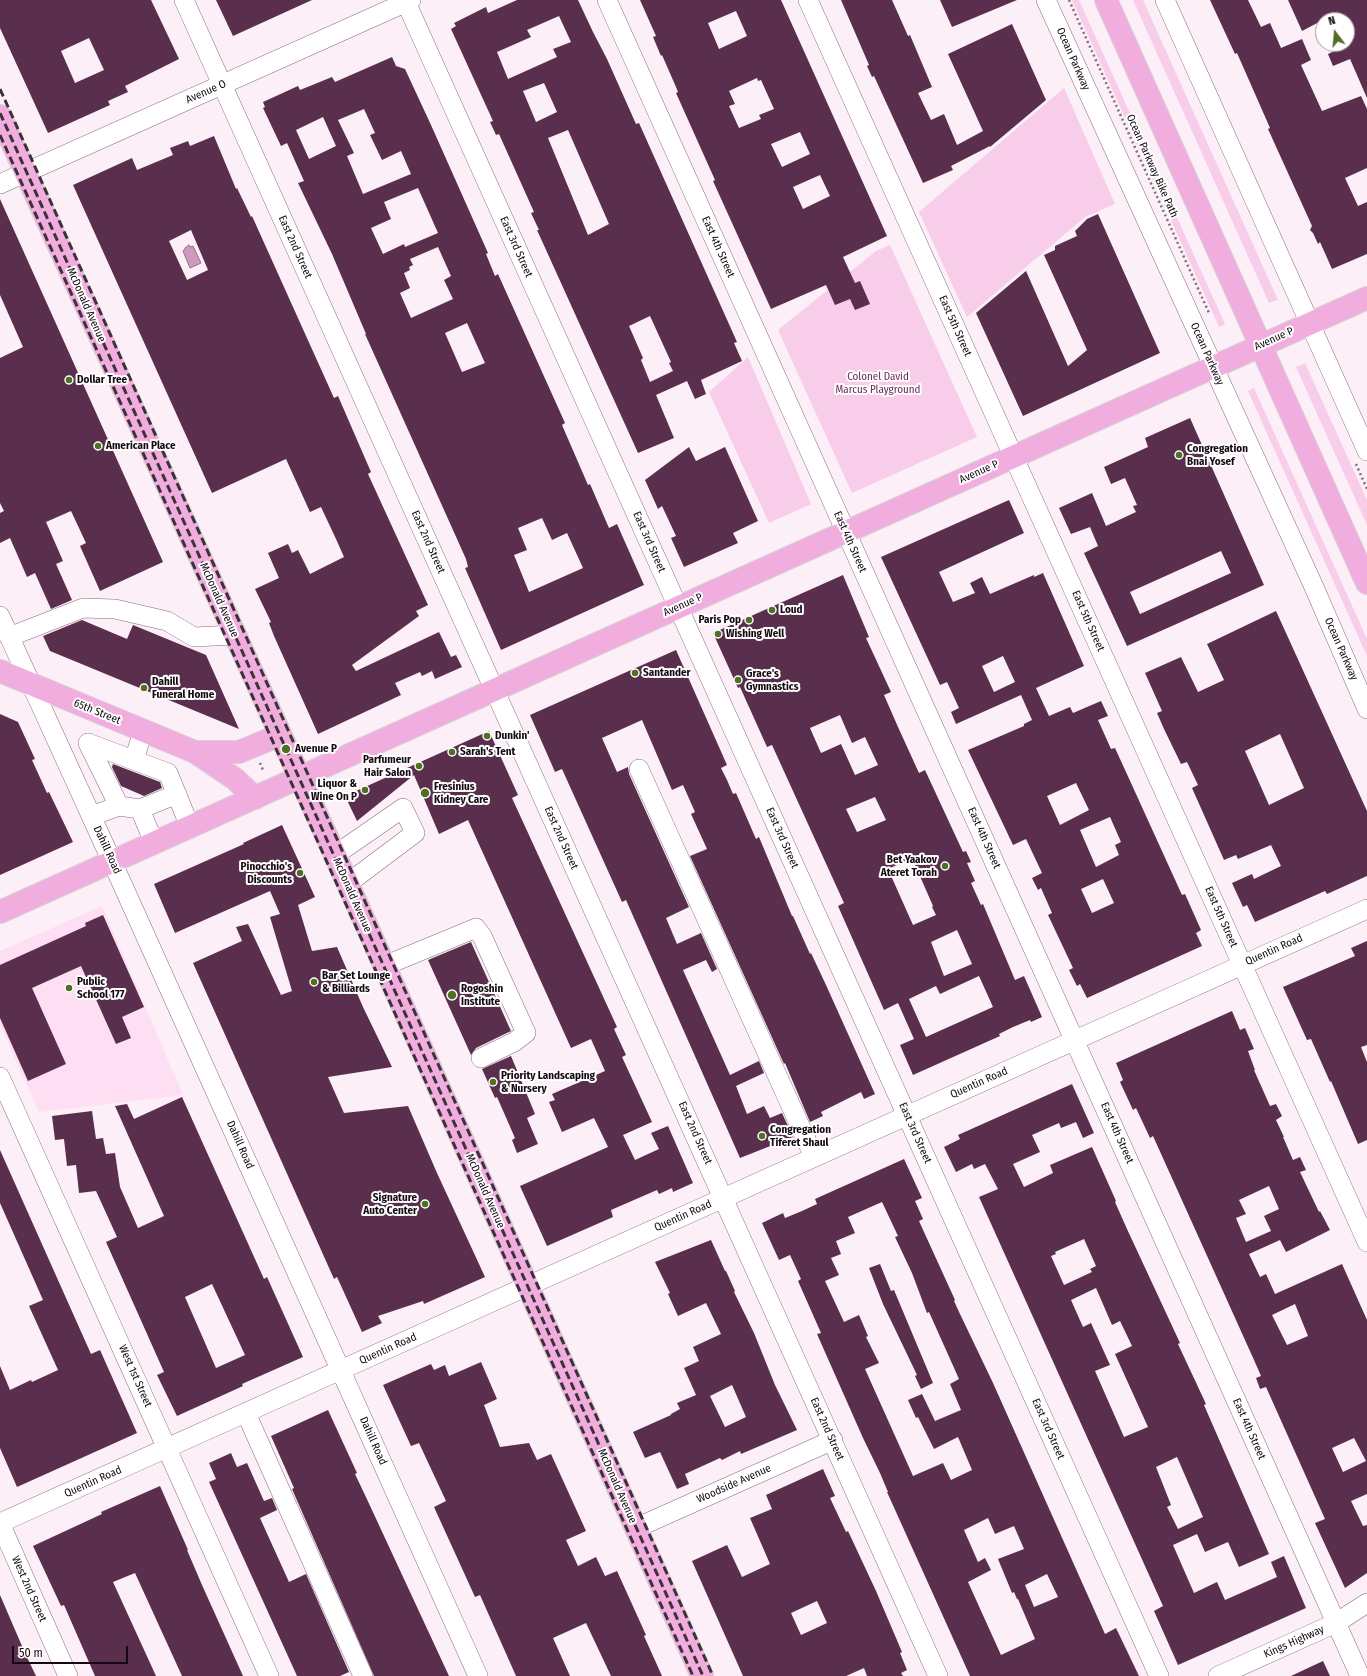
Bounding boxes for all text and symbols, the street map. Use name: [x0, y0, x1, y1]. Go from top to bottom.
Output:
north arrow: [1315, 12, 1355, 52]
text: N: [1327, 14, 1337, 28]
street label: Ocean Parkway: [1053, 26, 1093, 92]
street label: Avenue O: [184, 77, 228, 107]
street label: Ocean Parkway Bike Path: [1123, 112, 1181, 220]
street label: East 2nd Street: [275, 214, 315, 280]
street label: East 4th Street: [699, 214, 737, 280]
street label: East 3rd Street: [497, 215, 535, 279]
street label: McDonald Avenue: [64, 266, 108, 344]
street label: East 5th Street: [936, 294, 974, 358]
street label: Ocean Parkway: [1187, 321, 1227, 387]
street label: Avenue P: [1252, 325, 1296, 353]
park label: Colonel David Marcus Playground: [836, 370, 920, 396]
place label: Dollar Tree: [77, 373, 127, 387]
marker: Dollar Tree: [64, 375, 74, 385]
place label: American Place: [106, 439, 175, 453]
marker: American Place: [93, 441, 103, 451]
place label: Congregation Bnai Yosef: [1187, 442, 1248, 468]
marker: Congregation Bnai Yosef: [1174, 450, 1184, 460]
street label: Avenue P: [957, 458, 1001, 486]
street label: East 2nd Street: [408, 509, 448, 575]
street label: East 4th Street: [831, 509, 869, 575]
street label: East 3rd Street: [630, 510, 668, 574]
street label: McDonald Avenue: [197, 561, 241, 639]
street label: East 5th Street: [1069, 589, 1107, 653]
street label: Avenue P: [661, 591, 705, 619]
place label: Loud: [780, 603, 802, 617]
marker: Loud: [767, 605, 777, 615]
place label: Paris Pop: [699, 613, 741, 627]
marker: Paris Pop: [744, 615, 754, 625]
street label: Ocean Parkway: [1321, 616, 1361, 682]
place label: Wishing Well: [726, 627, 784, 641]
marker: Wishing Well: [713, 629, 723, 639]
place label: Santander: [643, 666, 691, 680]
place label: Grace's Gymnastics: [746, 667, 798, 693]
marker: Santander: [630, 668, 640, 678]
place label: Dahill Funeral Home: [152, 675, 214, 701]
marker: Grace's Gymnastics: [733, 675, 743, 685]
marker: Dahill Funeral Home: [139, 683, 149, 693]
street label: 65th Street: [72, 697, 122, 727]
place label: Dunkin': [495, 729, 530, 743]
marker: Dunkin': [482, 731, 492, 741]
place label: Avenue P: [295, 742, 337, 756]
marker: Avenue P: [280, 743, 292, 755]
place label: Sarah's Tent: [460, 745, 515, 759]
marker: Sarah's Tent: [447, 747, 457, 757]
place label: Parfumeur Hair Salon: [363, 753, 411, 779]
marker: Parfumeur Hair Salon: [414, 761, 424, 771]
place label: Liquor & Wine On P: [311, 777, 357, 803]
place label: Fresinius Kidney Care: [434, 780, 488, 806]
marker: Liquor & Wine On P: [360, 785, 370, 795]
marker: Fresinius Kidney Care: [419, 787, 431, 799]
street label: East 2nd Street: [541, 805, 581, 871]
street label: East 4th Street: [965, 805, 1003, 871]
street label: East 3rd Street: [763, 806, 801, 870]
street label: Dahill Road: [90, 824, 124, 876]
place label: Bet Yaakov Ateret Torah: [881, 853, 937, 879]
street label: McDonald Avenue: [330, 856, 374, 934]
place label: Pinocchio's Discounts: [241, 860, 292, 886]
marker: Bet Yaakov Ateret Torah: [940, 861, 950, 871]
marker: Pinocchio's Discounts: [295, 868, 305, 878]
street label: East 5th Street: [1202, 885, 1240, 949]
street label: Quentin Road: [1243, 931, 1305, 969]
place label: Bar Set Lounge & Billiards: [322, 969, 390, 995]
place label: Public School 177: [77, 975, 124, 1001]
marker: Bar Set Lounge & Billiards: [309, 977, 319, 987]
place label: Rogoshin Institute: [461, 982, 503, 1008]
marker: Public School 177: [64, 983, 74, 993]
marker: Rogoshin Institute: [446, 989, 458, 1001]
street label: Quentin Road: [948, 1064, 1010, 1102]
place label: Priority Landscaping & Nursery: [501, 1069, 595, 1095]
marker: Priority Landscaping & Nursery: [488, 1077, 498, 1087]
street label: East 2nd Street: [675, 1100, 715, 1166]
street label: East 4th Street: [1098, 1100, 1136, 1166]
street label: East 3rd Street: [896, 1101, 934, 1165]
street label: Dahill Road: [224, 1119, 256, 1171]
place label: Congregation Tiferet Shaul: [770, 1123, 831, 1149]
marker: Congregation Tiferet Shaul: [757, 1131, 767, 1141]
street label: McDonald Avenue: [463, 1152, 507, 1230]
place label: Signature Auto Center: [363, 1191, 417, 1217]
street label: Quentin Road: [652, 1197, 714, 1235]
marker: Signature Auto Center: [420, 1199, 430, 1209]
street label: Quentin Road: [357, 1330, 419, 1368]
street label: West 1st Street: [115, 1343, 155, 1409]
street label: East 2nd Street: [807, 1396, 847, 1462]
street label: East 4th Street: [1230, 1396, 1268, 1462]
street label: East 3rd Street: [1029, 1397, 1067, 1461]
street label: Dahill Road: [357, 1415, 389, 1467]
street label: McDonald Avenue: [595, 1447, 639, 1525]
street label: Woodside Avenue: [695, 1462, 773, 1506]
street label: Quentin Road: [62, 1463, 124, 1501]
street label: West 2nd Street: [9, 1554, 49, 1624]
street label: Kings Highway: [1262, 1623, 1326, 1661]
scale bar: [14, 1638, 130, 1664]
text: 50 m: [19, 1646, 43, 1660]

